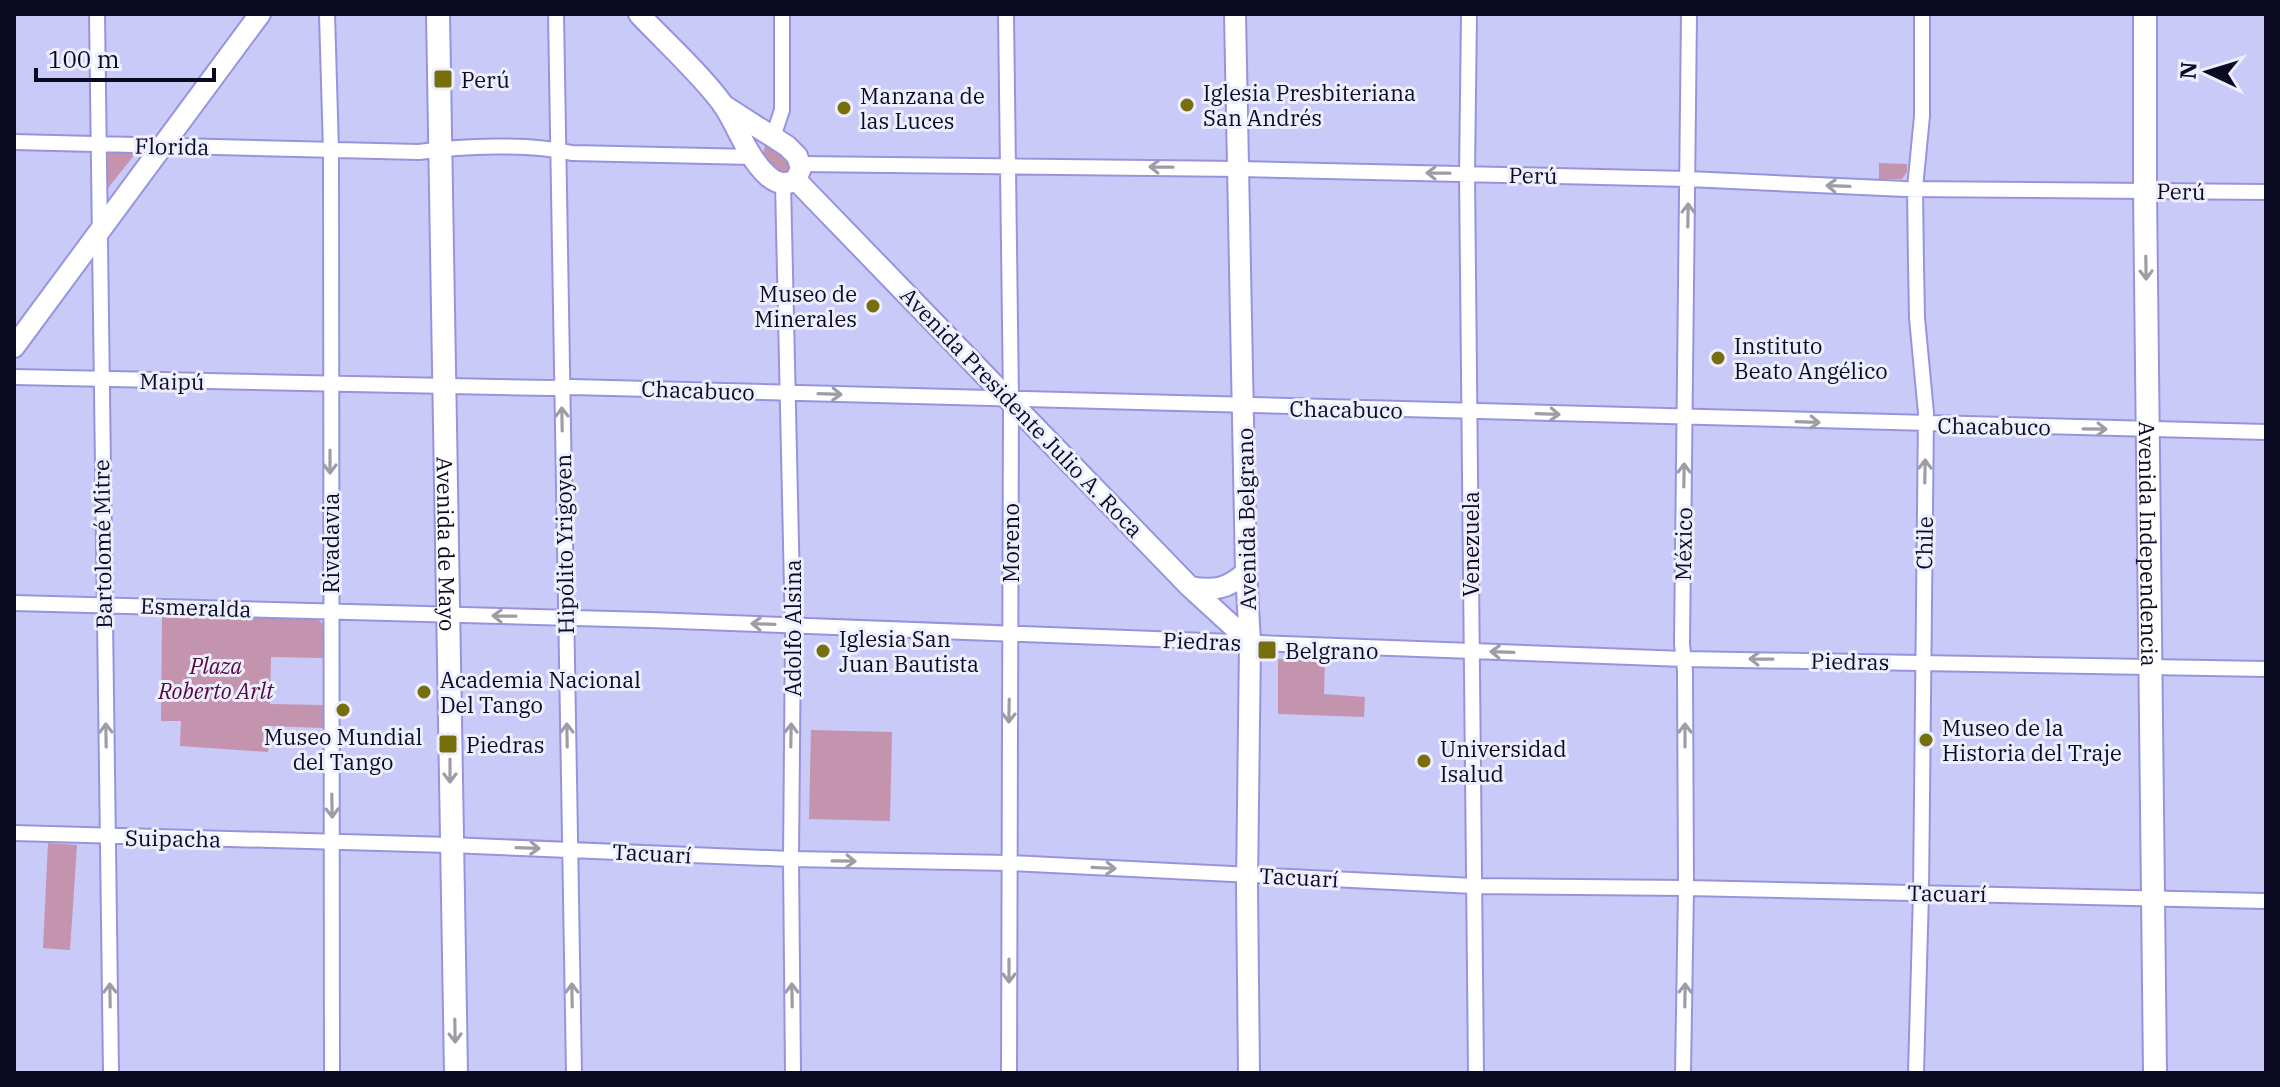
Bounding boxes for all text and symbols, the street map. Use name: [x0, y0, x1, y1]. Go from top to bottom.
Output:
scale bar: [36, 32, 214, 82]
north arrow: [2168, 32, 2248, 112]
text: 100 m: [48, 43, 120, 75]
text: N: [2172, 61, 2203, 80]
place label: Perú: [461, 65, 510, 94]
marker: Perú: [432, 68, 454, 90]
place label: Iglesia Presbiteriana San Andrés: [1203, 78, 1416, 132]
place label: Manzana de las Luces: [860, 81, 985, 135]
marker: Iglesia Presbiteriana San Andrés: [1178, 96, 1196, 114]
marker: Manzana de las Luces: [835, 99, 853, 117]
street label: Florida: [134, 131, 210, 161]
one-way arrow: [1148, 160, 1175, 175]
street label: Perú: [1508, 160, 1558, 190]
one-way arrow: [1425, 165, 1452, 181]
street label: Perú: [2156, 176, 2206, 206]
one-way arrow: [1825, 178, 1852, 193]
one-way arrow: [1680, 202, 1696, 229]
one-way arrow: [2138, 254, 2154, 281]
place label: Museo de Minerales: [754, 279, 857, 333]
street label: Avenida Presidente Julio A. Roca: [894, 281, 1150, 543]
marker: Museo de Minerales: [864, 297, 882, 315]
place label: Instituto Beato Angélico: [1734, 331, 1888, 385]
marker: Instituto Beato Angélico: [1709, 349, 1727, 367]
street label: Maipú: [139, 366, 205, 396]
street label: Chacabuco: [641, 374, 755, 406]
one-way arrow: [816, 387, 843, 402]
street label: Chacabuco: [1289, 394, 1403, 424]
one-way arrow: [554, 406, 570, 433]
one-way arrow: [1534, 407, 1561, 422]
street label: Chacabuco: [1937, 411, 2051, 441]
one-way arrow: [1794, 414, 1821, 429]
one-way arrow: [2081, 421, 2108, 436]
street label: Avenida Independencia: [2133, 421, 2165, 667]
street label: Avenida Belgrano: [1230, 427, 1262, 611]
one-way arrow: [322, 448, 338, 475]
street label: Hipólito Yrigoyen: [548, 454, 580, 634]
street label: Avenida de Mayo: [431, 456, 463, 631]
one-way arrow: [1917, 458, 1933, 485]
street label: Bartolomé Mitre: [86, 459, 118, 629]
one-way arrow: [1676, 462, 1692, 489]
street label: Venezuela: [1456, 491, 1485, 597]
street label: Rivadavia: [316, 493, 345, 593]
street label: Moreno: [996, 503, 1025, 583]
street label: México: [1668, 507, 1698, 581]
street label: Chile: [1909, 516, 1939, 570]
street label: Adolfo Alsina: [778, 559, 807, 697]
street label: Esmeralda: [140, 591, 252, 623]
one-way arrow: [491, 609, 518, 624]
one-way arrow: [750, 616, 777, 631]
place label: Iglesia San Juan Bautista: [839, 624, 979, 678]
street label: Piedras: [1162, 625, 1242, 657]
place label: Belgrano: [1285, 636, 1378, 665]
marker: Belgrano: [1256, 639, 1278, 661]
marker: Iglesia San Juan Bautista: [814, 642, 832, 660]
one-way arrow: [1489, 644, 1516, 659]
street label: Piedras: [1810, 646, 1890, 676]
park label: Plaza Roberto Arlt: [157, 651, 275, 705]
one-way arrow: [1748, 652, 1775, 667]
place label: Academia Nacional Del Tango: [440, 665, 641, 719]
marker: Academia Nacional Del Tango: [415, 683, 433, 701]
one-way arrow: [1001, 697, 1017, 724]
marker: Museo Mundial del Tango: [334, 701, 352, 719]
place label: Museo de la Historia del Traje: [1942, 713, 2122, 767]
one-way arrow: [98, 722, 114, 749]
place label: Museo Mundial del Tango: [264, 722, 422, 776]
one-way arrow: [559, 722, 574, 749]
one-way arrow: [784, 722, 799, 749]
one-way arrow: [1677, 722, 1693, 749]
place label: Piedras: [466, 730, 545, 759]
marker: Museo de la Historia del Traje: [1917, 731, 1935, 749]
marker: Piedras: [437, 733, 459, 755]
place label: Universidad Isalud: [1440, 734, 1567, 788]
marker: Universidad Isalud: [1415, 752, 1433, 770]
one-way arrow: [442, 757, 457, 784]
one-way arrow: [325, 792, 340, 819]
street label: Suipacha: [125, 823, 221, 853]
street label: Tacuarí: [612, 836, 692, 870]
one-way arrow: [514, 840, 541, 855]
one-way arrow: [830, 853, 857, 868]
one-way arrow: [1090, 860, 1117, 875]
street label: Tacuarí: [1259, 860, 1339, 894]
street label: Tacuarí: [1907, 878, 1987, 908]
one-way arrow: [1001, 957, 1017, 984]
one-way arrow: [102, 982, 118, 1009]
one-way arrow: [564, 982, 580, 1009]
one-way arrow: [784, 982, 800, 1009]
one-way arrow: [1677, 982, 1692, 1009]
one-way arrow: [447, 1017, 462, 1044]

